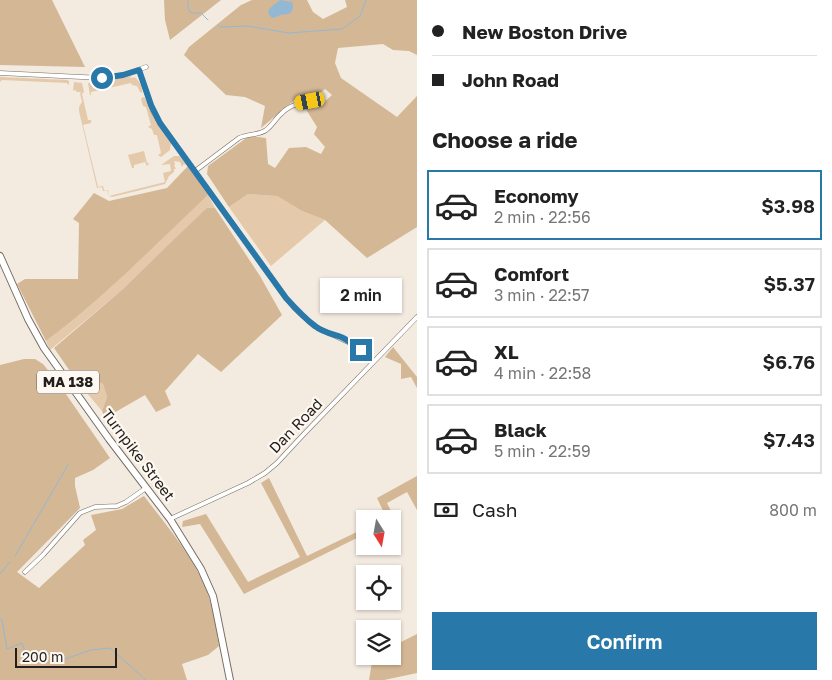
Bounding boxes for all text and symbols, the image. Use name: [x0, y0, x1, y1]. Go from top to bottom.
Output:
text: New Boston Drive: [462, 20, 627, 43]
route start: [91, 67, 113, 89]
text: John Road: [462, 68, 559, 91]
car: [293, 91, 326, 111]
text: Choose a ride: [432, 126, 578, 153]
icon: car: [434, 183, 479, 228]
text: Economy: [494, 184, 579, 207]
text: $3.98: [761, 194, 815, 217]
text: 2 min · 22:56: [494, 207, 591, 227]
icon: car: [434, 261, 479, 306]
text: Comfort: [494, 262, 569, 285]
text: $5.37: [763, 272, 815, 295]
callout: 2 min: [320, 278, 402, 312]
text: 2 min: [340, 285, 382, 305]
text: 3 min · 22:57: [494, 285, 590, 305]
route end: [350, 339, 372, 361]
icon: car: [434, 339, 479, 384]
text: XL: [494, 340, 519, 363]
text: $6.76: [763, 350, 815, 373]
text: 4 min · 22:58: [494, 363, 591, 383]
road number: MA 138: [37, 371, 99, 394]
street label: Dan Road: [265, 394, 326, 456]
street label: Turnpike Street: [98, 405, 179, 504]
icon: car: [434, 417, 479, 462]
text: Black: [494, 418, 547, 441]
text: $7.43: [763, 428, 815, 451]
text: 5 min · 22:59: [494, 441, 591, 461]
icon: cash: [432, 496, 460, 524]
text: Cash: [472, 498, 517, 521]
text: 800 m: [769, 500, 817, 520]
north arrow: [356, 510, 401, 555]
map controls: [356, 510, 401, 665]
button: locate: [356, 565, 401, 610]
button: Confirm: [432, 612, 817, 670]
button: layers: [356, 620, 401, 665]
scale bar: [15, 645, 118, 668]
text: 200 m: [22, 648, 63, 665]

